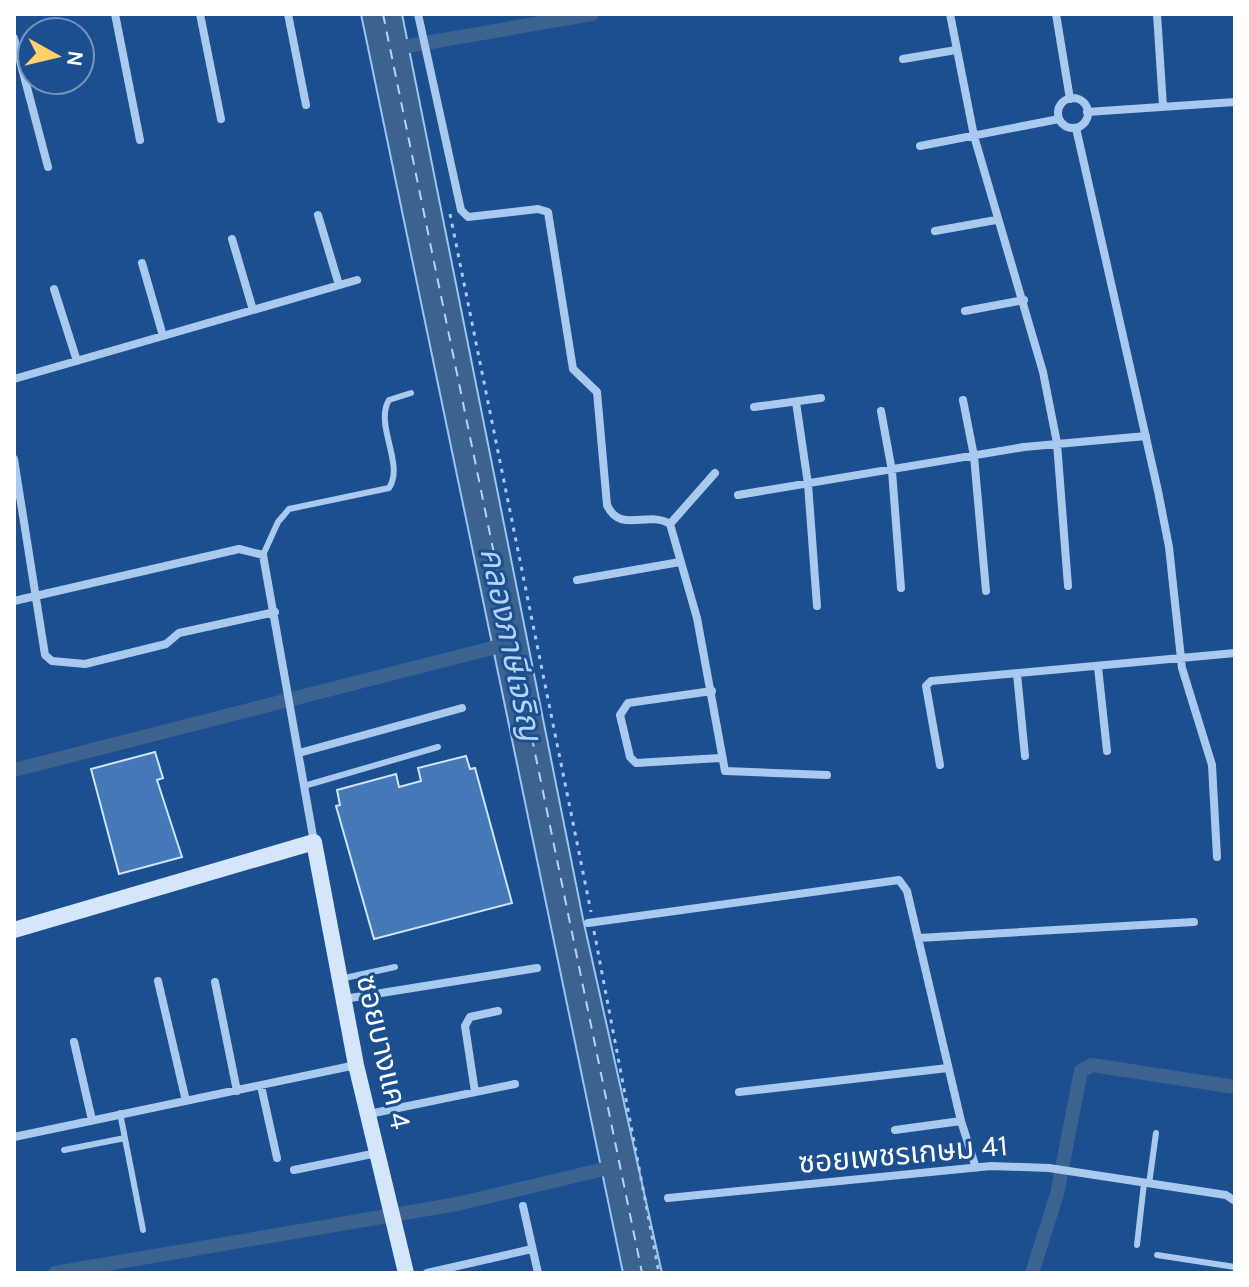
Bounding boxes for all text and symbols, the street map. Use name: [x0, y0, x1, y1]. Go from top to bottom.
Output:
north arrow: [16, 16, 96, 96]
text: N: [61, 49, 89, 68]
water label: คลองภาษีเจริญ: [472, 544, 550, 746]
street label: ซอยบางแค 4: [349, 971, 419, 1133]
street label: ซอยเพชรเกษม 41: [797, 1127, 1009, 1181]

